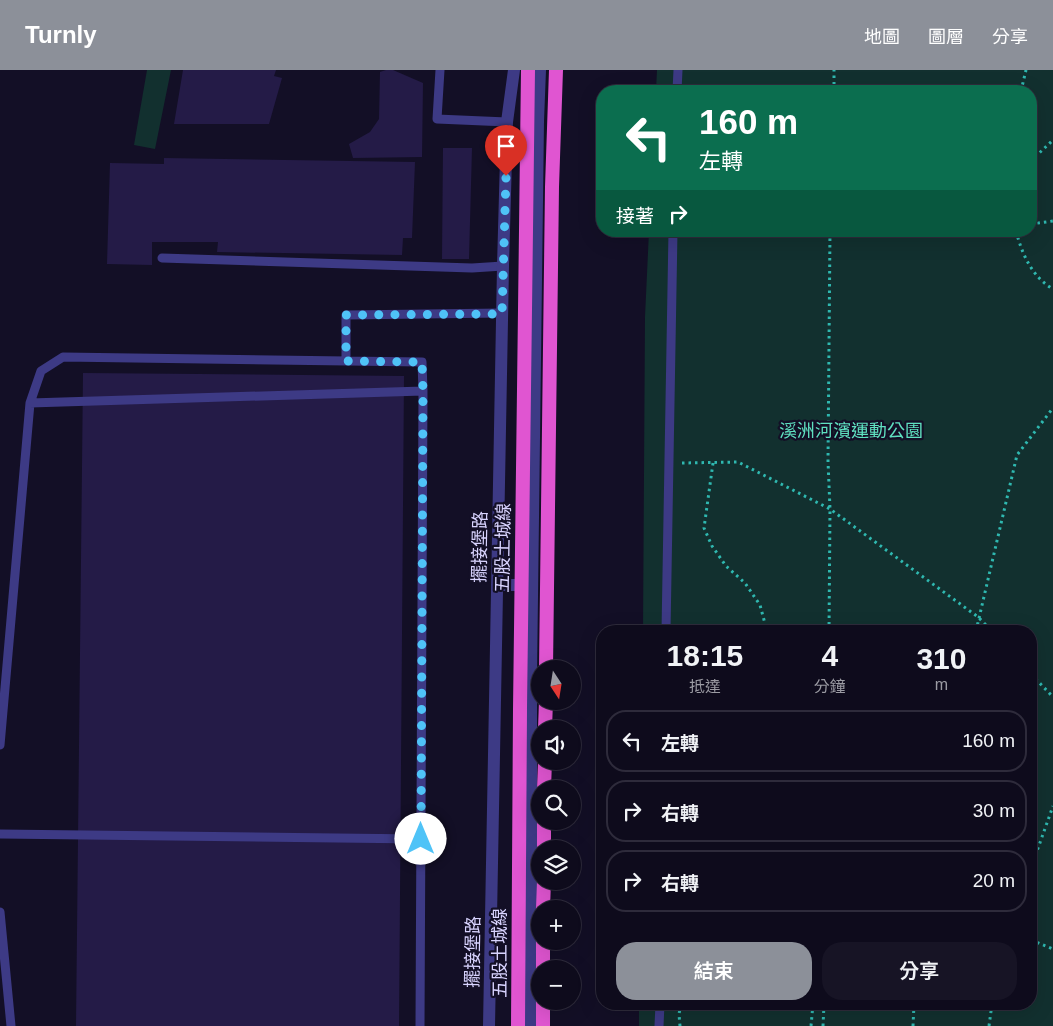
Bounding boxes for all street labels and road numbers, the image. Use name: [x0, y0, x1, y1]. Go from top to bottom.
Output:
street label: 五股土城線: [492, 503, 514, 593]
street label: 擺接堡路: [469, 511, 491, 583]
street label: 五股土城線: [490, 908, 510, 998]
street label: 擺接堡路: [462, 916, 484, 988]

